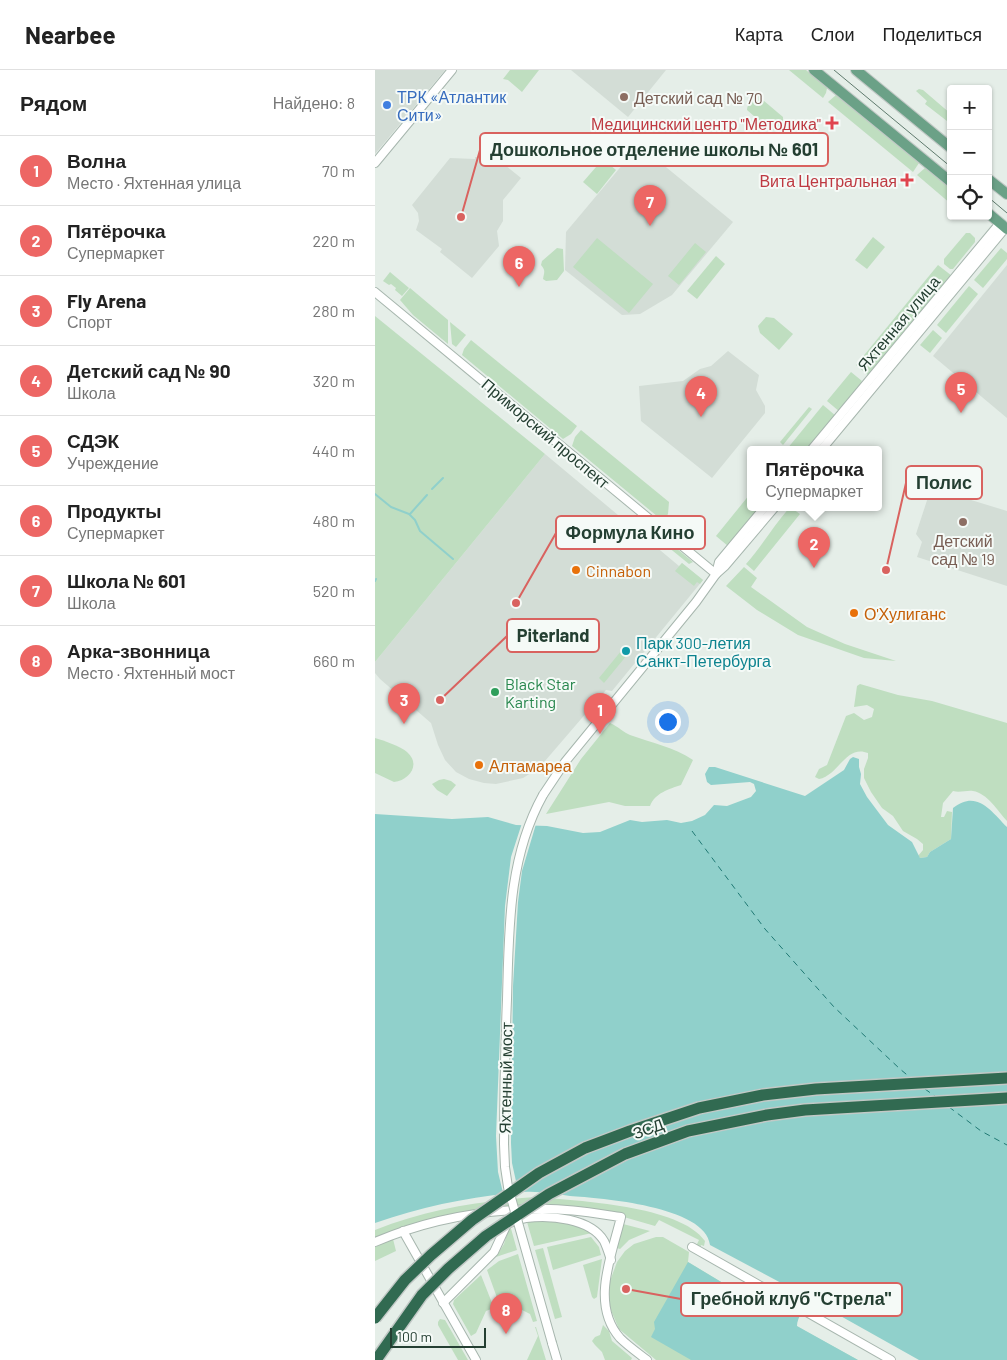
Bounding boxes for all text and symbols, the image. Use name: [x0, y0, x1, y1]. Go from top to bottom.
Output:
text: Nearbee: [25, 20, 116, 49]
text: Карта: [735, 23, 783, 45]
text: Слои: [811, 23, 855, 45]
text: Поделиться: [883, 23, 982, 45]
map controls: [947, 85, 992, 220]
button: +: [947, 85, 992, 130]
place label: ТРК «Атлантик Сити»: [397, 87, 507, 124]
place label: Детский сад № 70: [634, 88, 763, 107]
text: Рядом: [20, 90, 87, 115]
marker: Детский сад № 70: [618, 91, 630, 103]
text: Найдено: 8: [273, 93, 355, 112]
marker: ТРК «Атлантик Сити»: [381, 99, 393, 111]
place label: Медицинский центр "Методика": [591, 114, 821, 133]
marker: Медицинский центр "Методика": [825, 116, 839, 130]
button: −: [947, 130, 992, 175]
callout: Дошкольное отделение школы № 601: [480, 133, 828, 166]
text: Дошкольное отделение школы № 601: [490, 138, 818, 160]
text: Волна: [67, 149, 126, 172]
text: 1: [33, 161, 39, 180]
text: 70 m: [322, 161, 355, 180]
place label: Вита Центральная: [759, 171, 897, 190]
text: Место · Яхтенная улица: [67, 173, 241, 192]
marker: Вита Центральная: [901, 174, 913, 186]
button: locate: [947, 175, 992, 220]
pin: 7: [634, 185, 666, 226]
text: Пятёрочка: [67, 219, 165, 242]
text: 2: [32, 231, 40, 250]
text: 220 m: [312, 231, 355, 250]
text: Супермаркет: [67, 243, 165, 262]
pin: 6: [503, 246, 535, 287]
street label: Яхтенная улица: [853, 272, 943, 374]
text: Fly Arena: [67, 289, 146, 312]
text: 3: [32, 301, 40, 320]
text: 280 m: [313, 301, 355, 320]
text: Спорт: [67, 312, 112, 331]
text: Детский сад № 90: [67, 359, 231, 382]
text: 4: [31, 371, 41, 390]
text: 320 m: [313, 371, 355, 390]
pin: 5: [945, 372, 977, 413]
street label: Приморский проспект: [478, 374, 614, 492]
pin: 4: [685, 376, 717, 417]
text: Школа: [67, 383, 116, 402]
text: СДЭК: [67, 429, 119, 452]
text: 5: [32, 441, 40, 460]
text: 440 m: [312, 441, 355, 460]
popup: [747, 446, 882, 511]
text: Учреждение: [67, 453, 159, 472]
text: Пятёрочка: [765, 457, 864, 480]
callout: Полис: [906, 466, 982, 499]
text: Полис: [916, 471, 972, 493]
text: Супермаркет: [765, 481, 863, 500]
text: Продукты: [67, 499, 162, 522]
text: 6: [32, 511, 40, 530]
text: 480 m: [312, 511, 355, 530]
callout: Формула Кино: [556, 516, 705, 549]
marker: Детский сад № 19: [957, 516, 969, 528]
text: Формула Кино: [566, 521, 694, 543]
text: Супермаркет: [67, 523, 165, 542]
pin: 2: [798, 527, 830, 568]
place label: Детский сад № 19: [931, 531, 995, 568]
place label: Cinnabon: [586, 561, 651, 580]
marker: Cinnabon: [570, 564, 582, 576]
text: Школа № 601: [67, 569, 185, 592]
text: 7: [32, 581, 40, 600]
text: 520 m: [313, 581, 355, 600]
text: Школа: [67, 593, 116, 612]
place label: О'Хулиганс: [864, 604, 946, 623]
marker: О'Хулиганс: [848, 607, 860, 619]
callout: Piterland: [507, 619, 599, 652]
text: Piterland: [517, 624, 589, 646]
place label: Парк 300-летия Санкт-Петербурга: [636, 633, 771, 670]
text: Арка-звонница: [67, 639, 210, 662]
marker: Парк 300-летия Санкт-Петербурга: [620, 645, 632, 657]
text: 8: [32, 651, 40, 670]
text: 660 m: [313, 651, 355, 670]
text: Место · Яхтенный мост: [67, 663, 235, 682]
place label: Black Star Karting: [505, 674, 576, 711]
pin: 3: [388, 683, 420, 724]
marker: Black Star Karting: [489, 686, 501, 698]
pin: 1: [584, 693, 616, 734]
your location: [655, 709, 681, 735]
place label: Алтамареа: [489, 756, 572, 775]
marker: Алтамареа: [473, 759, 485, 771]
street label: Яхтенный мост: [495, 1021, 515, 1134]
street label: ЗСД: [630, 1114, 666, 1142]
callout: Гребной клуб "Стрела": [681, 1283, 902, 1316]
text: Гребной клуб "Стрела": [691, 1287, 892, 1309]
pin: 8: [490, 1293, 522, 1334]
scale bar: [390, 1325, 486, 1348]
text: 100 m: [397, 1328, 432, 1345]

